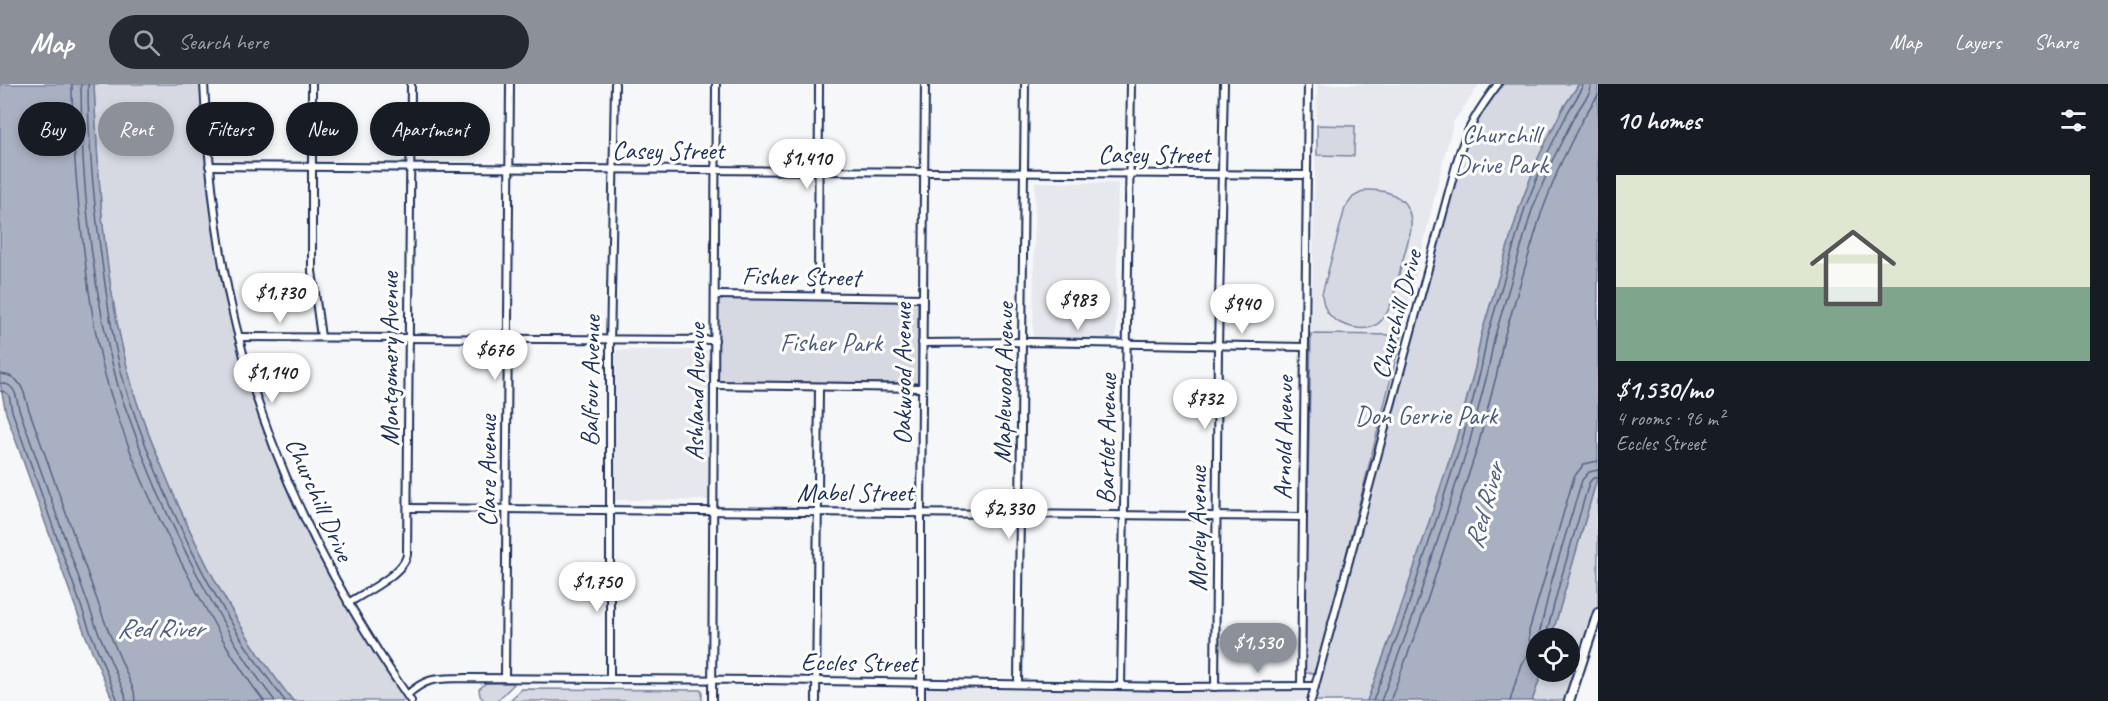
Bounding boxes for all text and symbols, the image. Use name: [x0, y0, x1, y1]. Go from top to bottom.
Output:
search box: [109, 15, 529, 69]
text: Map: [30, 25, 73, 60]
icon: search: [130, 26, 163, 59]
text: Search here: [178, 28, 268, 56]
text: Map: [1889, 29, 1922, 55]
text: Layers: [1955, 29, 2001, 55]
text: Share: [2034, 29, 2078, 55]
chip: Buy: [18, 102, 86, 156]
chip: Rent: [98, 102, 174, 156]
chip: Filters: [186, 102, 274, 156]
chip: New: [286, 102, 358, 156]
chip: Apartment: [370, 102, 490, 156]
text: 10 homes: [1616, 104, 1701, 137]
icon: filters: [2057, 104, 2090, 137]
park label: Churchill Drive Park: [1454, 118, 1550, 181]
street label: Casey Street: [612, 134, 727, 167]
street label: Casey Street: [1098, 138, 1213, 171]
pin: $1,410: [758, 139, 856, 190]
text: $1,410: [783, 146, 831, 171]
icon: home: [1799, 214, 1907, 322]
street label: Churchill Drive: [1364, 244, 1430, 382]
street label: Fisher Street: [742, 259, 864, 294]
street label: Montgomery Avenue: [373, 271, 406, 446]
pin: $1,730: [231, 273, 329, 324]
text: $1,730: [256, 280, 304, 305]
pin: $983: [1042, 280, 1114, 331]
pin: $940: [1206, 284, 1278, 335]
text: $983: [1060, 287, 1096, 312]
text: $940: [1224, 291, 1260, 316]
street label: Maplewood Avenue: [986, 300, 1021, 464]
street label: Oakwood Avenue: [886, 302, 919, 445]
street label: Balfour Avenue: [573, 314, 608, 447]
street label: Ashland Avenue: [678, 321, 713, 461]
park label: Fisher Park: [780, 326, 884, 359]
pin: $676: [459, 330, 531, 381]
text: $676: [477, 337, 513, 362]
pin: $1,140: [223, 353, 321, 404]
text: $1,140: [248, 360, 296, 385]
street label: Bartlet Avenue: [1089, 372, 1124, 505]
street label: Arnold Avenue: [1266, 373, 1301, 500]
text: $1,530/mo: [1616, 373, 1713, 406]
pin: $732: [1169, 379, 1241, 430]
text: $732: [1187, 386, 1223, 411]
park label: Don Gerrie Park: [1355, 399, 1499, 432]
text: 4 rooms · 96 m²: [1616, 406, 1724, 431]
street label: Clare Avenue: [471, 414, 504, 527]
text: Eccles Street: [1616, 431, 1705, 456]
street label: Churchill Drive: [278, 432, 362, 568]
water label: Red River: [1456, 456, 1513, 552]
street label: Morley Avenue: [1181, 465, 1214, 592]
street label: Mabel Street: [797, 476, 916, 509]
pin: $2,330: [960, 489, 1058, 540]
text: $2,330: [985, 496, 1033, 521]
pin: $1,750: [548, 562, 646, 613]
text: $1,750: [573, 569, 621, 594]
water label: Red River: [117, 611, 207, 645]
pin: $1,530: [1209, 623, 1307, 674]
map controls: [1526, 628, 1580, 682]
button: locate: [1526, 628, 1580, 682]
text: $1,530: [1234, 630, 1282, 655]
street label: Eccles Street: [801, 645, 920, 680]

